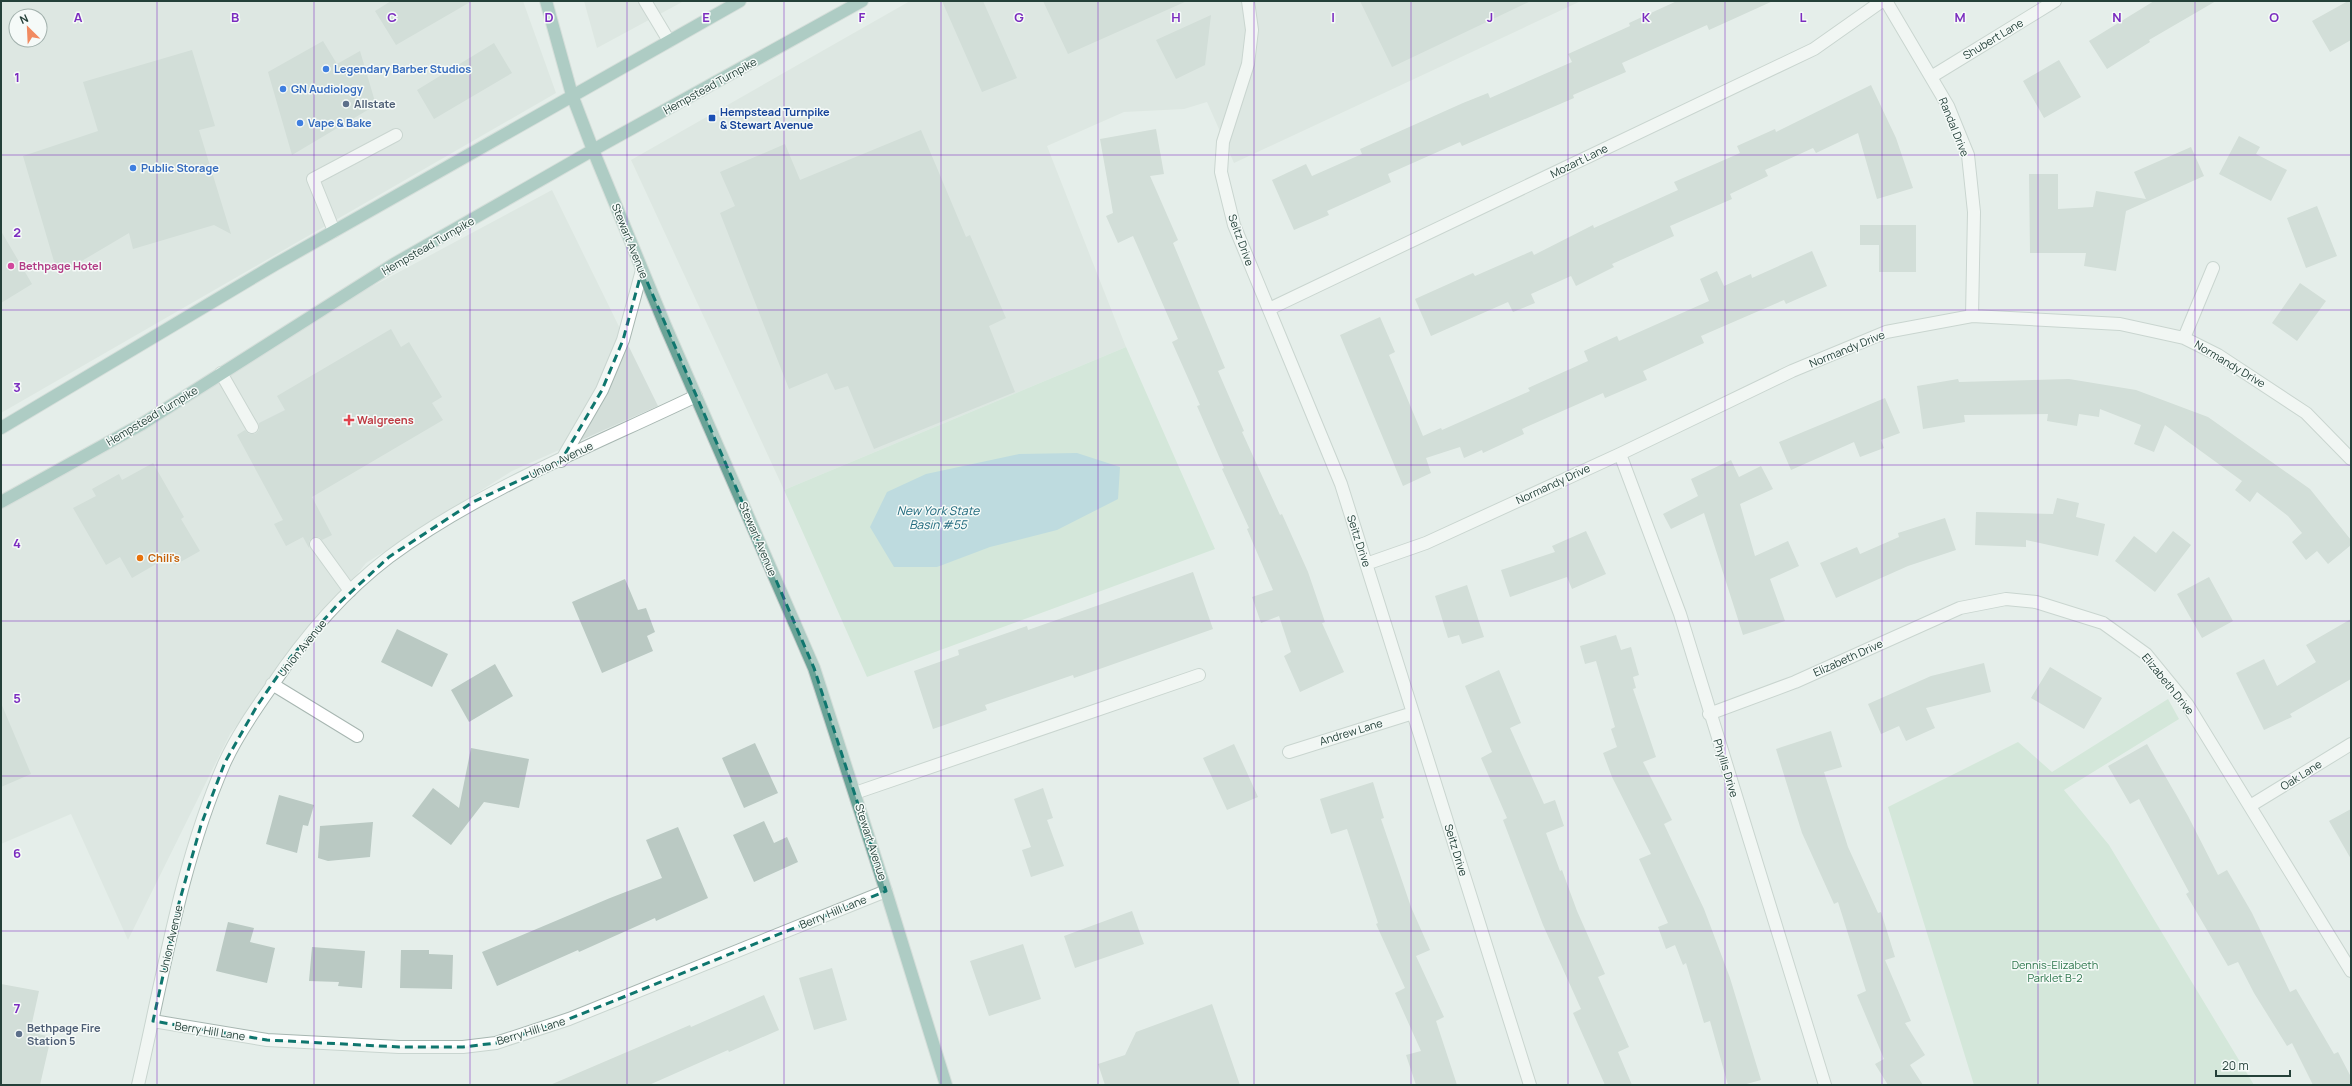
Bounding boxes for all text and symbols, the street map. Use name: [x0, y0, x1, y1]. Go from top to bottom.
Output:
north arrow: [8, 8, 48, 48]
text: A: [74, 8, 83, 26]
text: B: [231, 8, 239, 26]
text: C: [387, 8, 397, 26]
text: D: [544, 8, 554, 26]
text: E: [702, 8, 710, 26]
text: F: [859, 8, 866, 26]
text: G: [1014, 8, 1024, 26]
text: H: [1171, 8, 1181, 26]
text: I: [1331, 8, 1335, 26]
text: J: [1487, 8, 1493, 26]
text: K: [1642, 8, 1651, 26]
text: L: [1800, 8, 1807, 26]
text: M: [1954, 8, 1966, 26]
text: N: [2112, 8, 2122, 26]
text: O: [2269, 8, 2279, 26]
text: N: [17, 10, 30, 27]
street label: Shubert Lane: [1960, 14, 2026, 63]
street label: Hempstead Turnpike: [660, 53, 760, 117]
place label: Legendary Barber Studios: [334, 61, 471, 76]
marker: Legendary Barber Studios: [321, 64, 331, 74]
text: 1: [14, 68, 20, 86]
place label: GN Audiology: [291, 81, 364, 96]
marker: GN Audiology: [278, 84, 288, 94]
street label: Randal Drive: [1936, 95, 1973, 159]
place label: Allstate: [354, 96, 396, 111]
marker: Allstate: [341, 99, 351, 109]
place label: Hempstead Turnpike & Stewart Avenue: [720, 104, 830, 132]
marker: Hempstead Turnpike & Stewart Avenue: [707, 113, 717, 123]
place label: Vape & Bake: [308, 115, 372, 130]
marker: Vape & Bake: [295, 118, 305, 128]
street label: Mozart Lane: [1547, 140, 1611, 181]
place label: Public Storage: [141, 160, 219, 175]
marker: Public Storage: [128, 163, 138, 173]
street label: Stewart Avenue: [609, 201, 653, 281]
street label: Seitz Drive: [1225, 212, 1258, 268]
street label: Hempstead Turnpike: [379, 213, 477, 278]
text: 2: [13, 223, 21, 241]
place label: Bethpage Hotel: [19, 258, 102, 273]
marker: Bethpage Hotel: [6, 261, 16, 271]
street label: Normandy Drive: [1807, 326, 1887, 371]
street label: Normandy Drive: [2192, 336, 2269, 391]
text: 3: [13, 378, 21, 396]
street label: Hempstead Turnpike: [103, 382, 201, 449]
place label: Walgreens: [357, 412, 414, 427]
marker: Walgreens: [344, 415, 354, 425]
street label: Union Avenue: [526, 437, 596, 482]
street label: Normandy Drive: [1513, 460, 1593, 507]
street label: Stewart Avenue: [736, 499, 781, 579]
water label: New York State Basin #55: [897, 502, 980, 533]
street label: Seitz Drive: [1344, 513, 1375, 569]
text: 4: [13, 534, 21, 552]
place label: Chili's: [148, 550, 180, 565]
marker: Chili's: [135, 553, 145, 563]
street label: Union Avenue: [274, 615, 330, 680]
street label: Elizabeth Drive: [1811, 635, 1886, 680]
street label: Elizabeth Drive: [2139, 650, 2198, 718]
text: 5: [13, 689, 21, 707]
street label: Andrew Lane: [1317, 715, 1385, 748]
street label: Phyllis Drive: [1710, 737, 1743, 799]
street label: Oak Lane: [2277, 756, 2325, 793]
street label: Stewart Avenue: [852, 802, 891, 883]
street label: Seitz Drive: [1441, 822, 1472, 878]
text: 6: [13, 844, 21, 862]
street label: Berry Hill Lane: [797, 891, 869, 932]
street label: Union Avenue: [155, 903, 186, 975]
park label: Dennis-Elizabeth Parklet B-2: [2012, 957, 2098, 985]
text: 7: [14, 999, 21, 1017]
street label: Berry Hill Lane: [495, 1013, 568, 1048]
street label: Berry Hill Lane: [174, 1018, 247, 1044]
place label: Bethpage Fire Station 5: [27, 1020, 101, 1048]
marker: Bethpage Fire Station 5: [14, 1029, 24, 1039]
scale bar: [2216, 1052, 2290, 1078]
text: 20 m: [2222, 1057, 2249, 1074]

